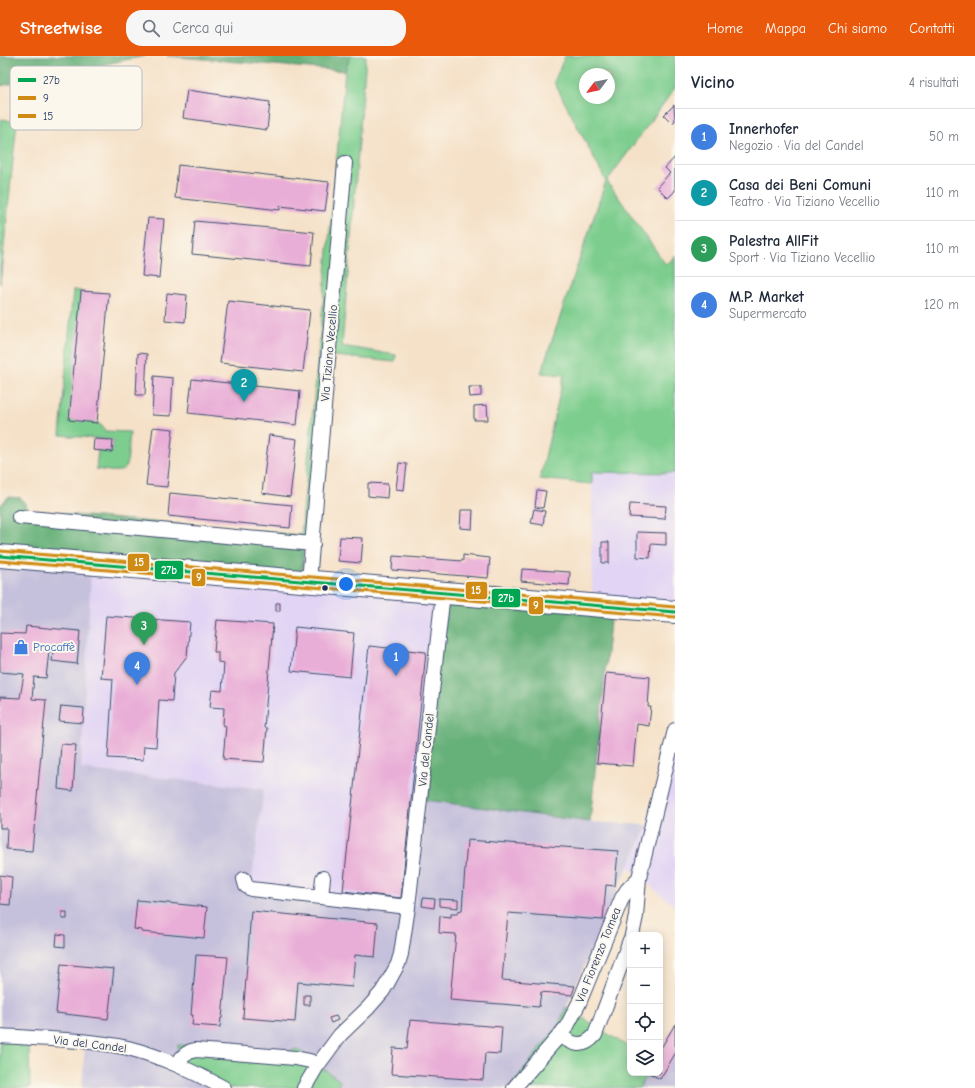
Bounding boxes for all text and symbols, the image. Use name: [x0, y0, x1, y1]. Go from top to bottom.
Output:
search box: [126, 10, 406, 46]
text: Streetwise: [20, 17, 102, 39]
icon: search: [140, 17, 162, 39]
text: Cerca qui: [172, 19, 233, 37]
text: Home: [707, 20, 743, 37]
text: Mappa: [765, 20, 806, 37]
text: Chi siamo: [828, 20, 887, 37]
text: Contatti: [909, 20, 955, 37]
legend: [10, 66, 142, 130]
north arrow: [579, 68, 615, 104]
text: Vicino: [691, 73, 734, 92]
text: 27b: [43, 74, 60, 87]
text: 4 risultati: [909, 75, 959, 90]
text: 9: [43, 92, 49, 105]
text: 15: [43, 110, 53, 123]
text: Innerhofer: [729, 120, 798, 138]
text: 1: [701, 129, 707, 144]
text: 50 m: [929, 129, 959, 144]
text: Negozio · Via del Candel: [729, 138, 864, 153]
text: Casa dei Beni Comuni: [729, 176, 871, 194]
text: 2: [701, 185, 707, 200]
text: 110 m: [926, 185, 959, 200]
text: Teatro · Via Tiziano Vecellio: [729, 194, 880, 209]
text: Palestra AllFit: [729, 232, 818, 250]
text: 3: [701, 241, 707, 256]
text: 110 m: [926, 241, 959, 256]
text: Sport · Via Tiziano Vecellio: [729, 250, 875, 265]
text: M.P. Market: [729, 288, 804, 306]
text: 4: [701, 297, 707, 312]
text: 120 m: [924, 297, 959, 312]
street label: Via Tiziano Vecellio: [318, 304, 340, 402]
text: Supermercato: [729, 306, 807, 321]
pin: 2: [231, 369, 257, 402]
line badge: 15: [127, 553, 150, 572]
text: 15: [134, 556, 144, 569]
line badge: 27b: [154, 560, 184, 580]
text: 27b: [161, 564, 177, 577]
line badge: 9: [191, 568, 206, 587]
text: 9: [196, 571, 202, 584]
your location: [336, 574, 356, 594]
line badge: 15: [465, 581, 488, 600]
unlabelled marker: [320, 583, 330, 593]
text: 15: [471, 584, 481, 597]
line badge: 27b: [491, 588, 521, 608]
text: 27b: [498, 592, 514, 605]
line badge: 9: [528, 596, 544, 615]
text: 9: [533, 599, 539, 612]
pin: 3: [131, 612, 157, 645]
shop icon: Procaffè: [12, 638, 30, 656]
place label: Procaffè: [33, 640, 75, 654]
pin: 1: [383, 643, 409, 676]
pin: 4: [124, 652, 150, 685]
street label: Via del Candel: [415, 713, 437, 787]
street label: Via Fiorenzo Tomea: [573, 905, 623, 1005]
map controls: [627, 932, 663, 1076]
button: +: [627, 932, 663, 968]
button: −: [627, 968, 663, 1004]
button: locate: [627, 1004, 663, 1040]
street label: Via del Candel: [53, 1033, 127, 1055]
button: layers: [627, 1040, 663, 1076]

